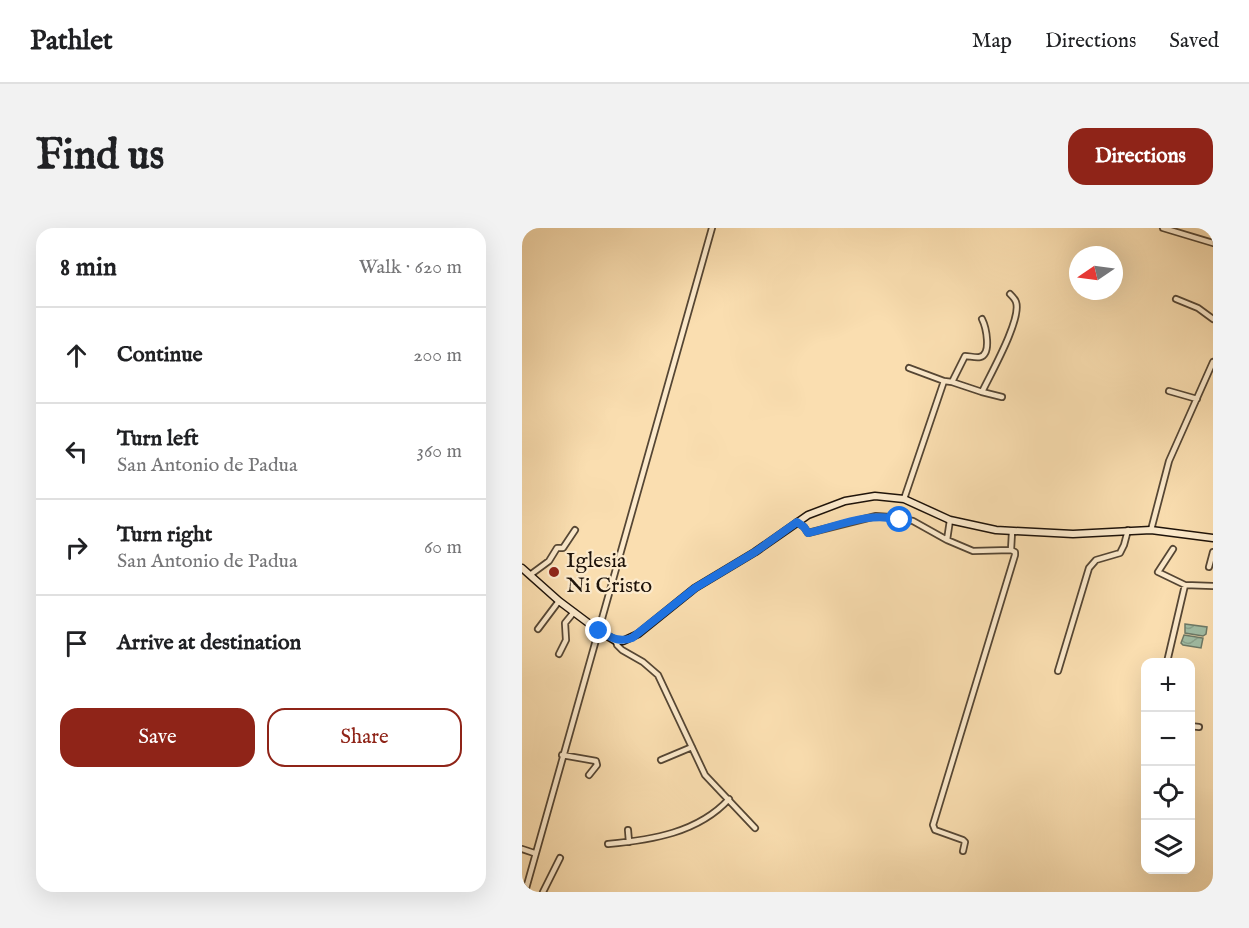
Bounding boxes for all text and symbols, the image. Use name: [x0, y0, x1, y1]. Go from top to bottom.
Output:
text: Pathlet: [30, 24, 113, 59]
text: Map: [972, 28, 1012, 55]
text: Directions: [1045, 28, 1136, 55]
text: Saved: [1169, 28, 1219, 55]
button: Directions: [1068, 128, 1213, 185]
text: Find us: [36, 130, 164, 183]
north arrow: [1069, 246, 1123, 300]
text: 8 min: [60, 251, 117, 284]
text: Walk · 620 m: [359, 255, 462, 280]
icon: ahead: [60, 339, 93, 372]
text: Continue: [117, 341, 203, 369]
text: 200 m: [413, 343, 462, 368]
text: Turn left: [117, 425, 199, 453]
icon: left: [60, 435, 93, 468]
text: 360 m: [416, 439, 462, 464]
text: San Antonio de Padua: [117, 453, 298, 478]
route start: [886, 506, 912, 532]
text: Turn right: [117, 521, 212, 549]
icon: right: [60, 531, 93, 564]
text: 60 m: [424, 535, 462, 560]
place label: Iglesia Ni Cristo: [566, 547, 652, 600]
text: San Antonio de Padua: [117, 549, 298, 574]
marker: Iglesia Ni Cristo: [547, 565, 561, 579]
route end: [585, 617, 611, 643]
icon: arrive: [60, 627, 93, 660]
text: Arrive at destination: [117, 629, 301, 657]
map controls: [1141, 658, 1195, 874]
button: +: [1141, 658, 1195, 712]
button: Save: [60, 708, 255, 767]
button: Share: [267, 708, 462, 767]
button: −: [1141, 712, 1195, 766]
button: locate: [1141, 766, 1195, 820]
button: layers: [1141, 820, 1195, 874]

